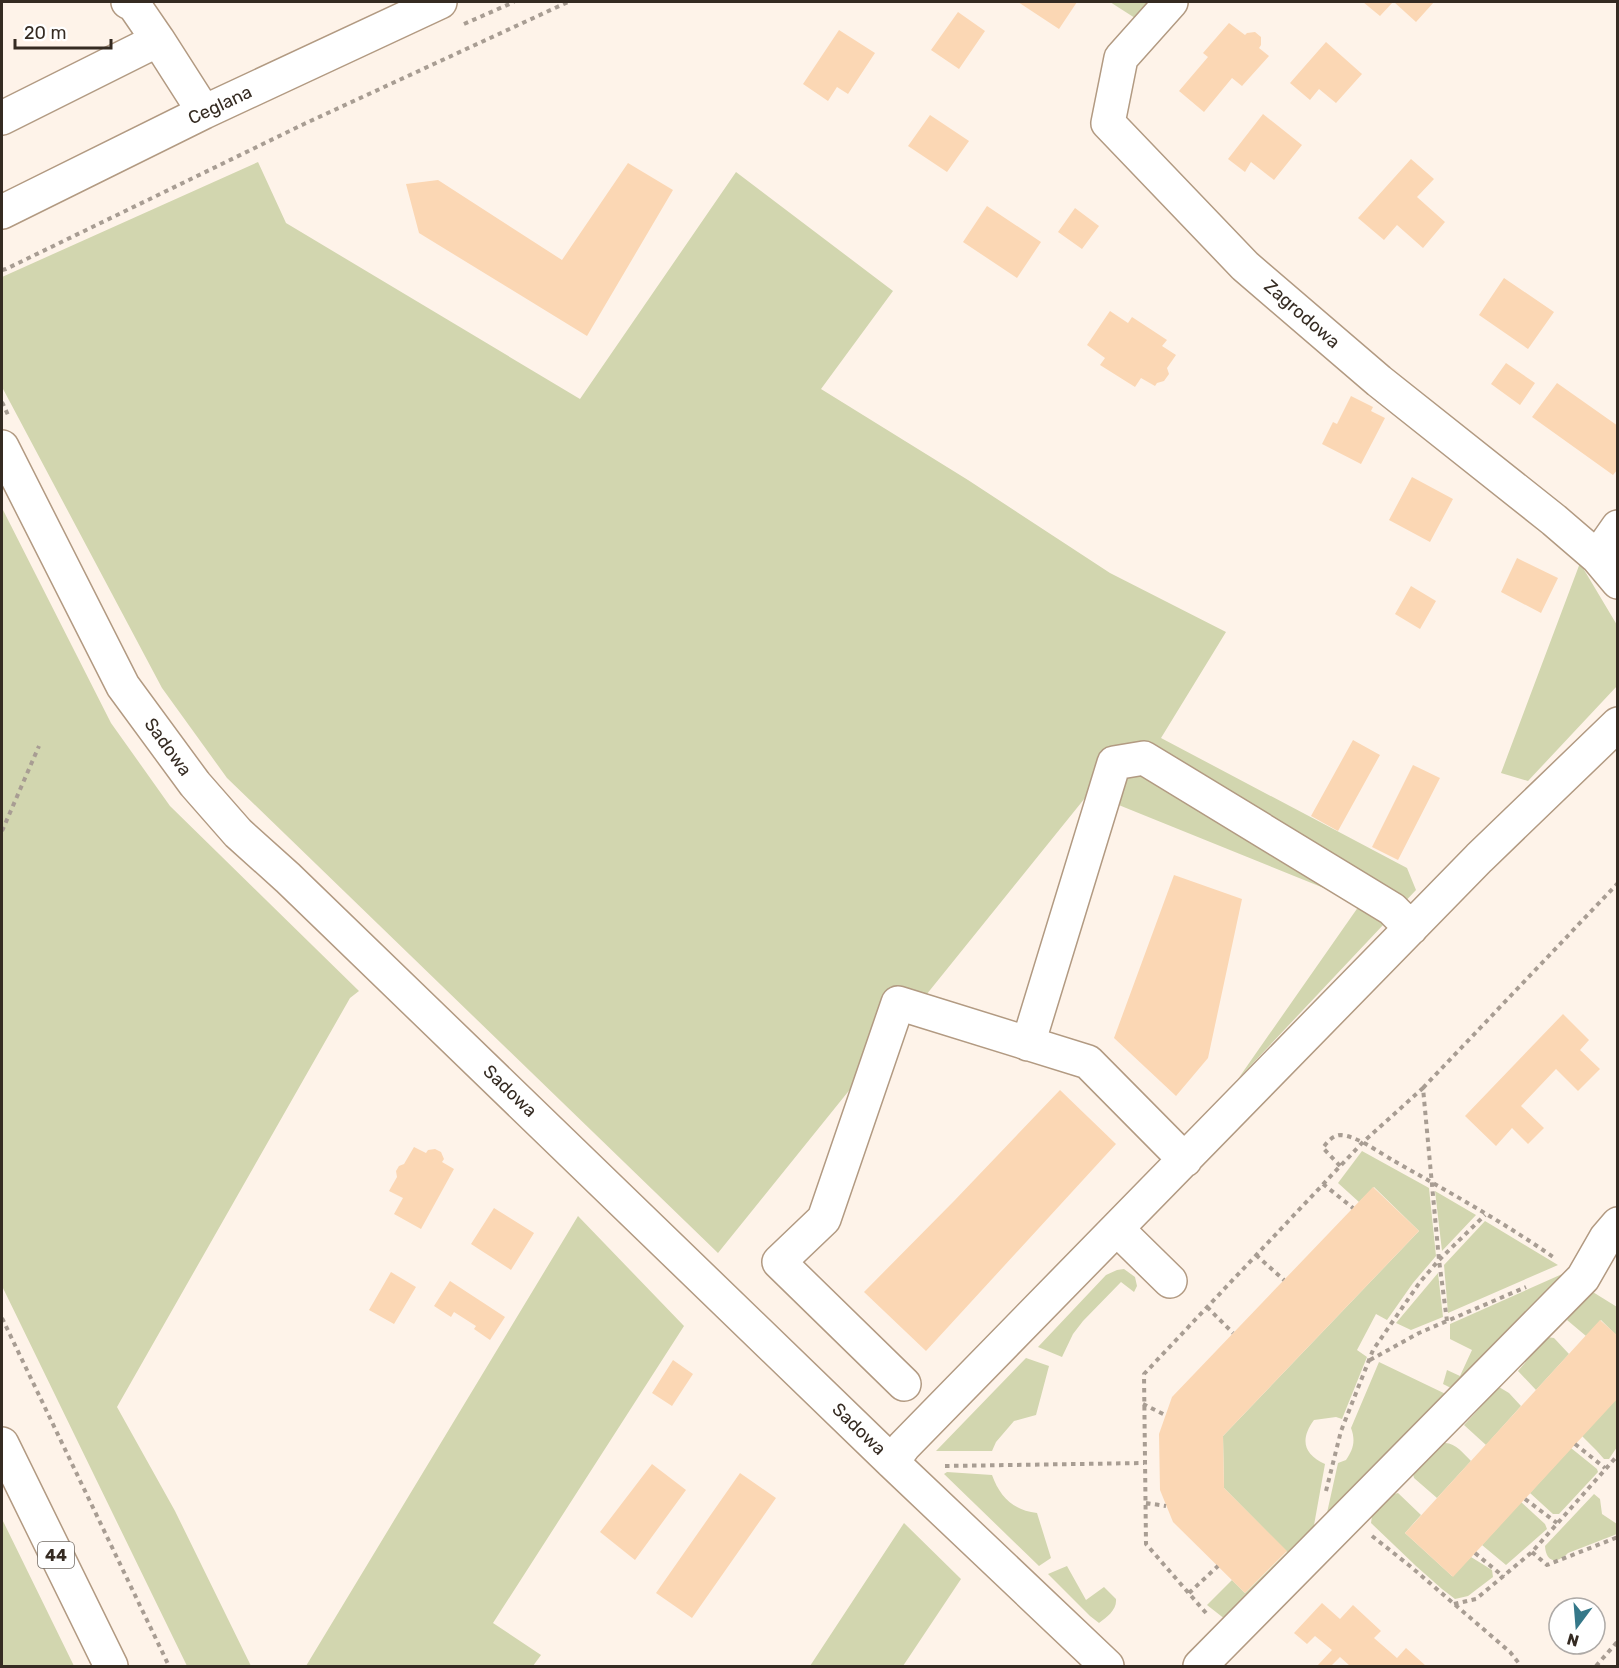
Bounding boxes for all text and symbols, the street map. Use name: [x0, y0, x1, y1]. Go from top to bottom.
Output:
scale bar: [15, 12, 111, 50]
text: 20 m: [24, 22, 66, 44]
street label: Ceglana: [185, 81, 255, 129]
street label: Zagrodowa: [1260, 275, 1344, 353]
street label: Sadowa: [140, 714, 196, 780]
street label: Sadowa: [479, 1060, 541, 1122]
street label: Sadowa: [828, 1398, 890, 1460]
road number: 44: [38, 1542, 74, 1568]
north arrow: [1547, 1596, 1607, 1656]
text: N: [1565, 1629, 1581, 1651]

